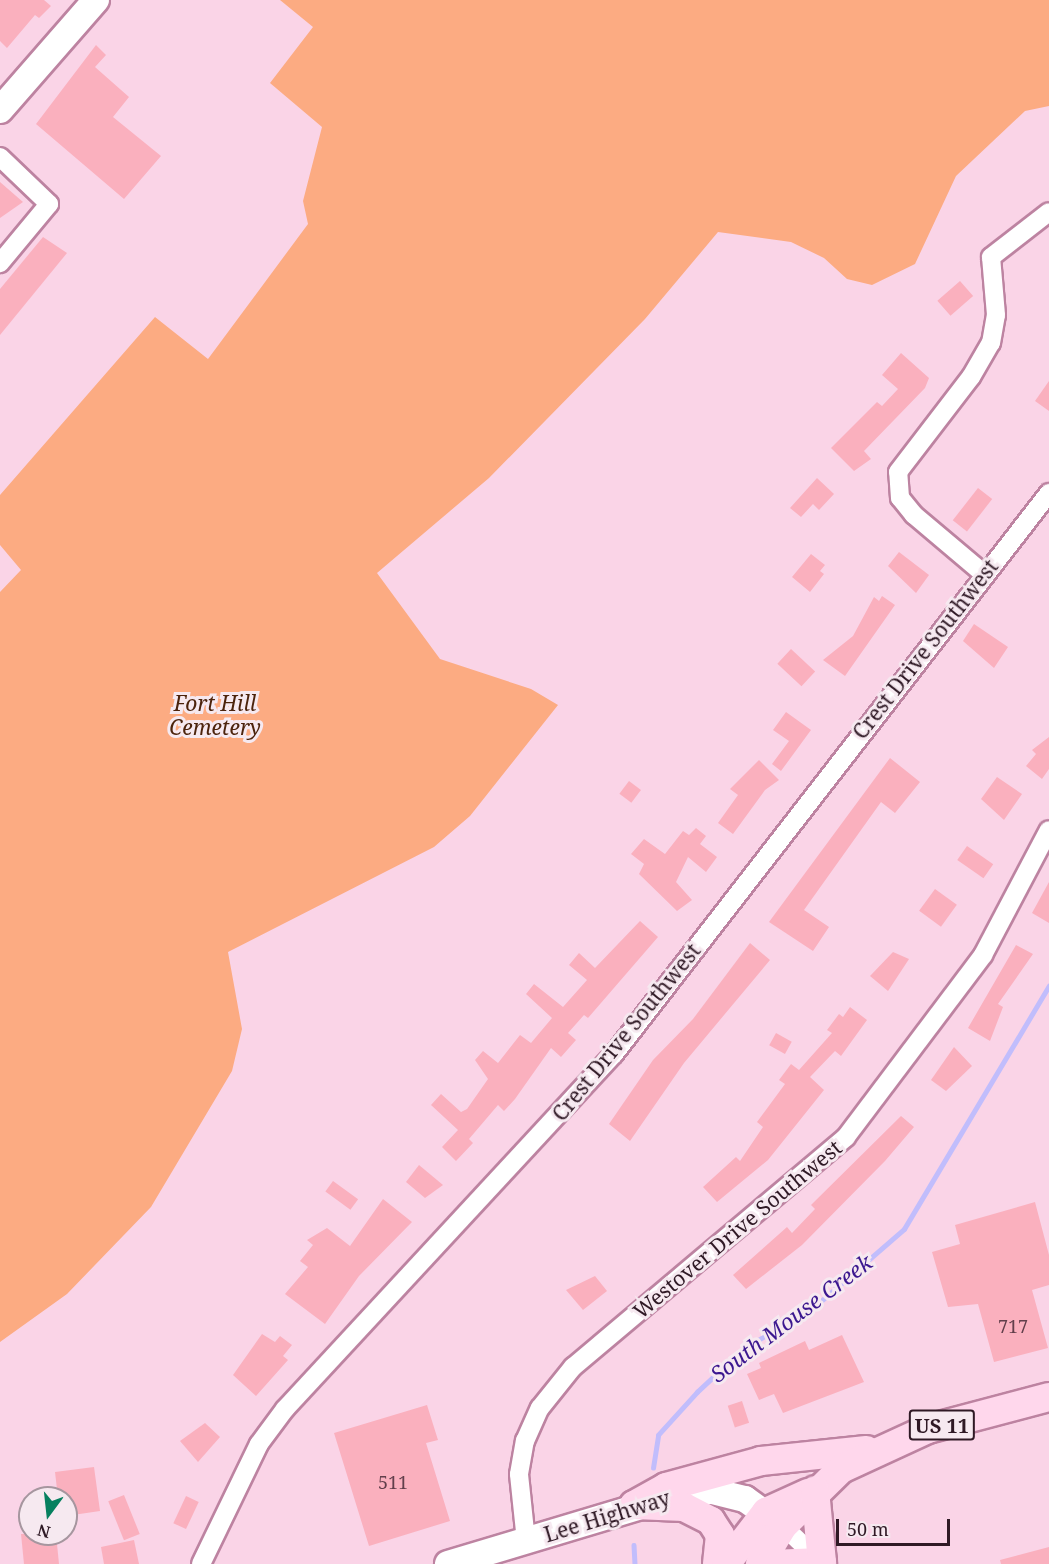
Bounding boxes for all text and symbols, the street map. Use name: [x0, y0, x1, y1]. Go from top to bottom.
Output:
street label: Crest Drive Southwest: [847, 554, 1003, 744]
park label: Fort Hill Cemetery: [169, 690, 261, 740]
street label: Crest Drive Southwest: [547, 938, 705, 1126]
street label: Westover Drive Southwest: [628, 1134, 846, 1324]
water label: South Mouse Creek: [705, 1249, 877, 1387]
house number: 717: [998, 1315, 1028, 1337]
road number: US 11: [908, 1408, 976, 1442]
house number: 511: [378, 1471, 408, 1493]
street label: Lee Highway: [541, 1485, 673, 1547]
north arrow: [18, 1486, 78, 1546]
scale bar: [839, 1507, 953, 1545]
text: 50 m: [847, 1517, 889, 1541]
text: N: [35, 1519, 53, 1544]

